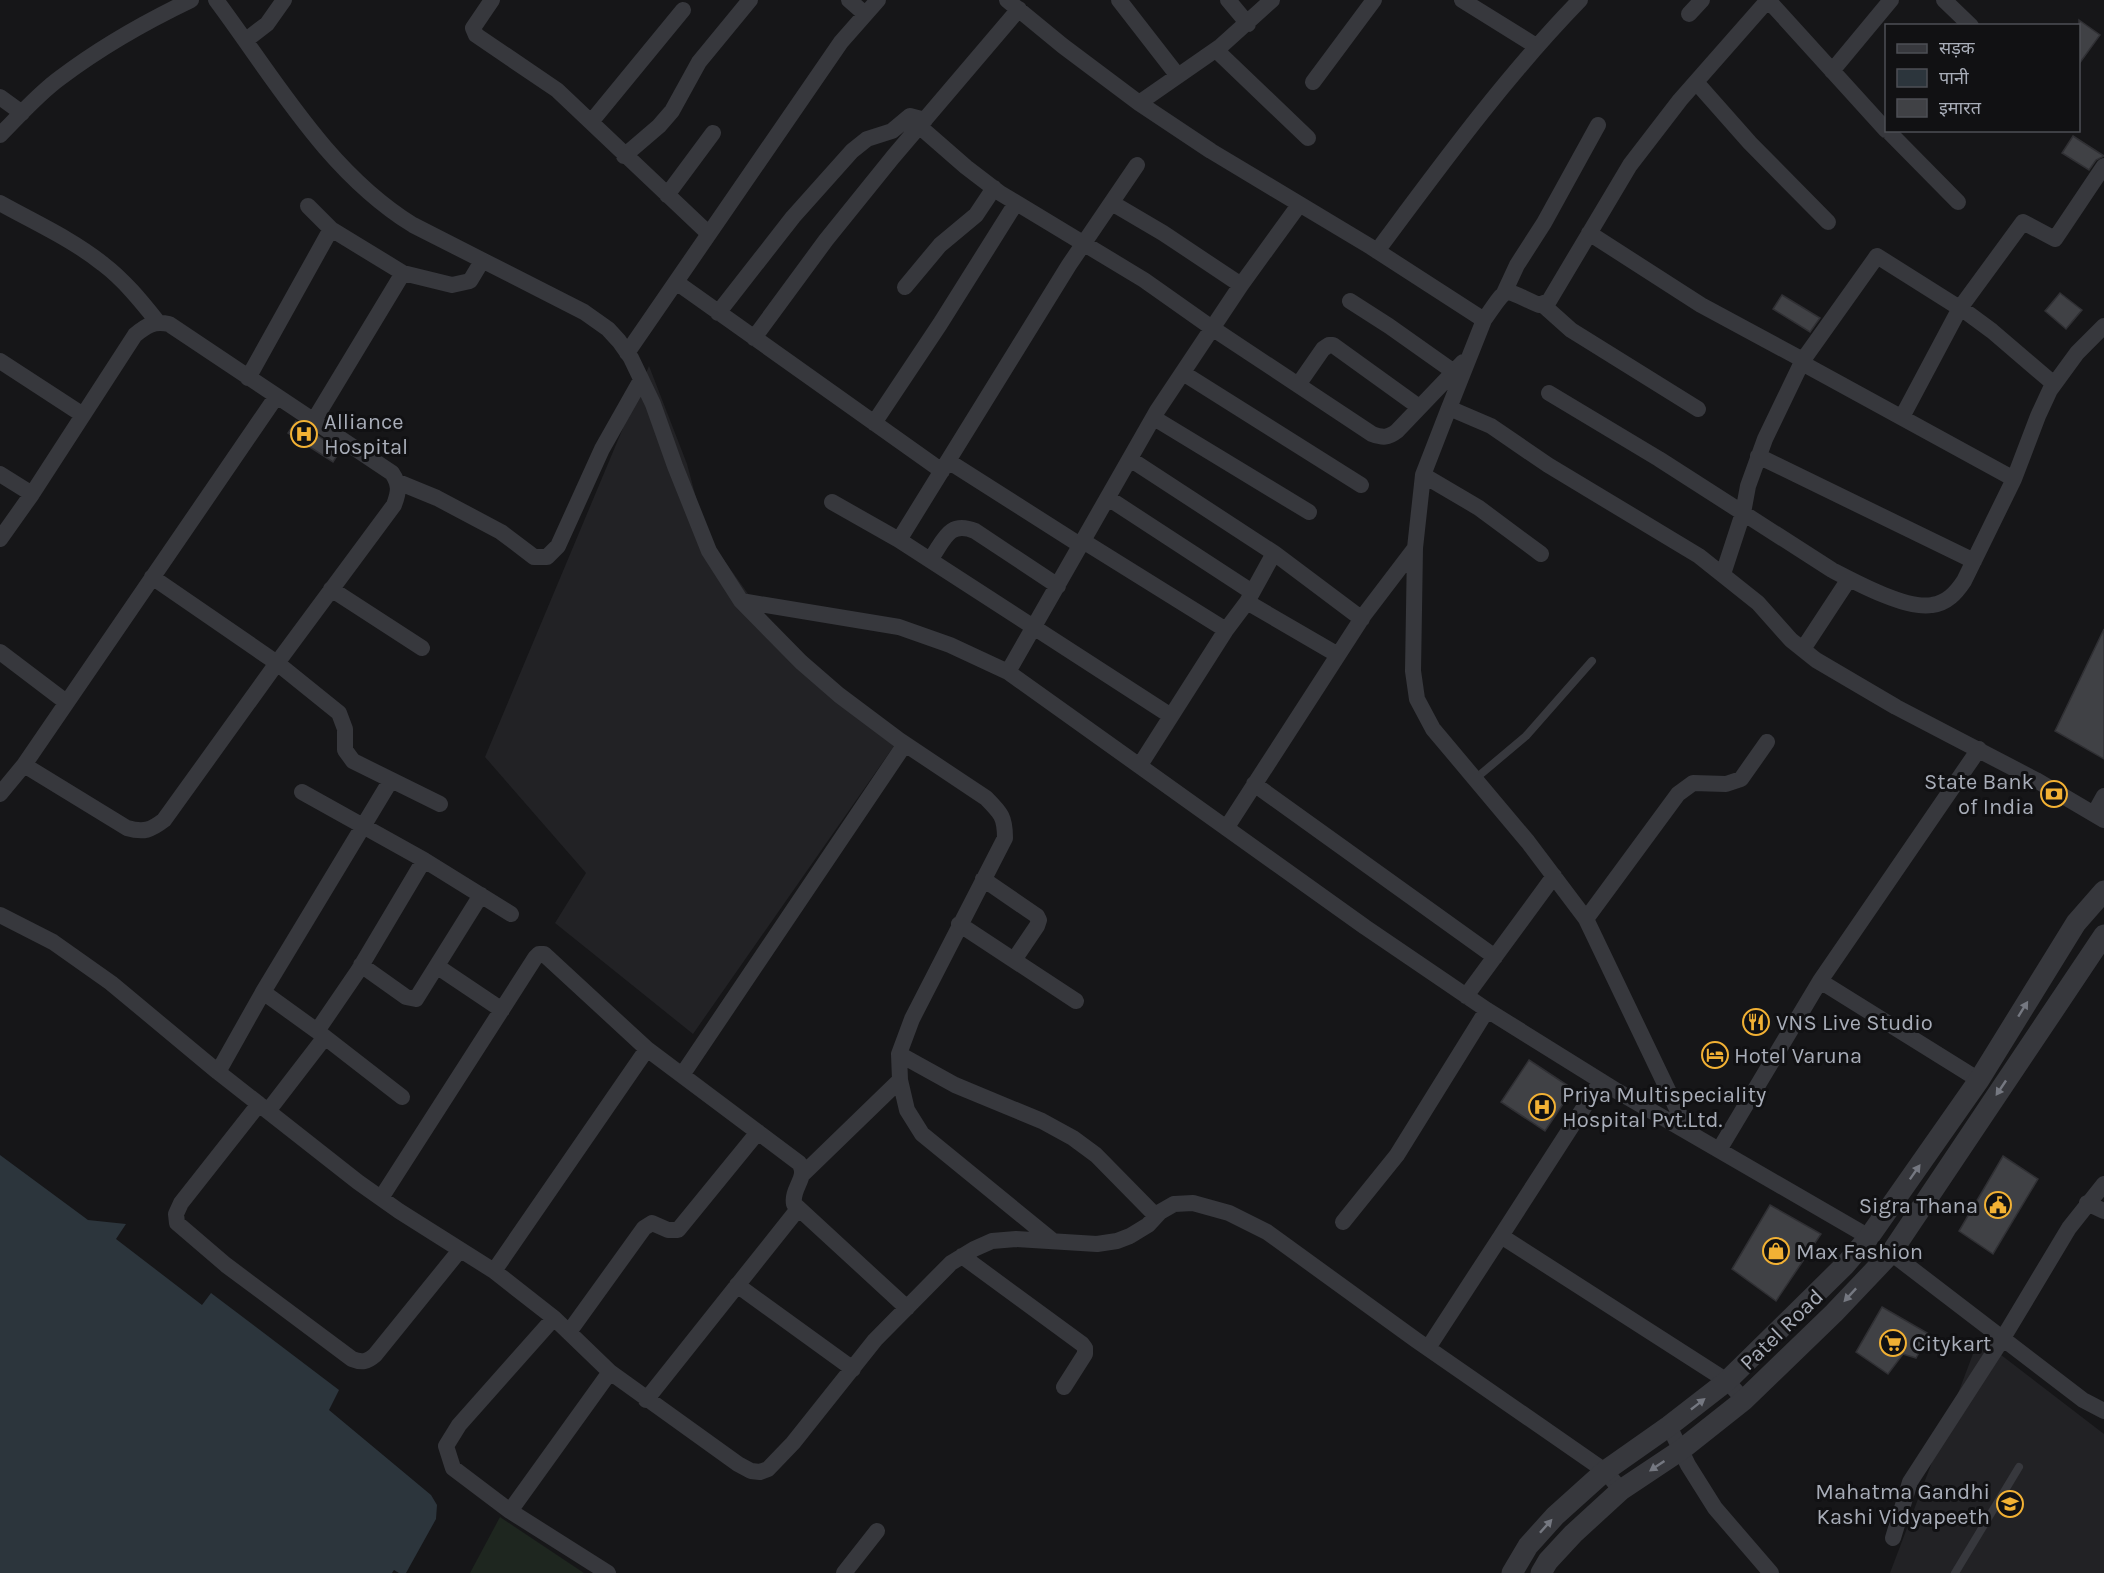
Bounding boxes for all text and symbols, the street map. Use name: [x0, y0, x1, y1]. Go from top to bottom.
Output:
legend: [1885, 24, 2080, 132]
text: सड़क: [1939, 37, 1976, 59]
text: पानी: [1939, 67, 1969, 89]
text: इमारत: [1939, 97, 1982, 119]
place label: Alliance Hospital: [324, 409, 408, 460]
hospital icon: Alliance Hospital: [289, 419, 319, 449]
place label: State Bank of India: [1924, 769, 2034, 820]
bank icon: State Bank of India: [2039, 779, 2069, 809]
one-way arrow: [2017, 1001, 2028, 1017]
restaurant icon: VNS Live Studio: [1741, 1007, 1771, 1037]
place label: VNS Live Studio: [1776, 1010, 1933, 1036]
hotel icon: Hotel Varuna: [1700, 1040, 1730, 1070]
place label: Hotel Varuna: [1734, 1043, 1862, 1069]
one-way arrow: [1996, 1080, 2007, 1096]
place label: Priya Multispeciality Hospital Pvt.Ltd.: [1562, 1082, 1766, 1133]
hospital icon: Priya Multispeciality Hospital Pvt.Ltd.: [1527, 1092, 1557, 1122]
one-way arrow: [1908, 1164, 1920, 1179]
public building icon: Sigra Thana: [1983, 1190, 2013, 1220]
place label: Sigra Thana: [1859, 1193, 1978, 1219]
shop icon: Max Fashion: [1761, 1236, 1791, 1266]
place label: Max Fashion: [1796, 1239, 1923, 1265]
street label: Patel Road: [1735, 1284, 1829, 1376]
one-way arrow: [1843, 1288, 1857, 1303]
supermarket icon: Citykart: [1878, 1328, 1908, 1358]
place label: Citykart: [1912, 1331, 1991, 1357]
one-way arrow: [1689, 1398, 1705, 1410]
one-way arrow: [1649, 1460, 1665, 1471]
place label: Mahatma Gandhi Kashi Vidyapeeth: [1815, 1479, 1990, 1530]
school or university icon: Mahatma Gandhi Kashi Vidyapeeth: [1995, 1489, 2025, 1519]
one-way arrow: [1539, 1519, 1552, 1534]

